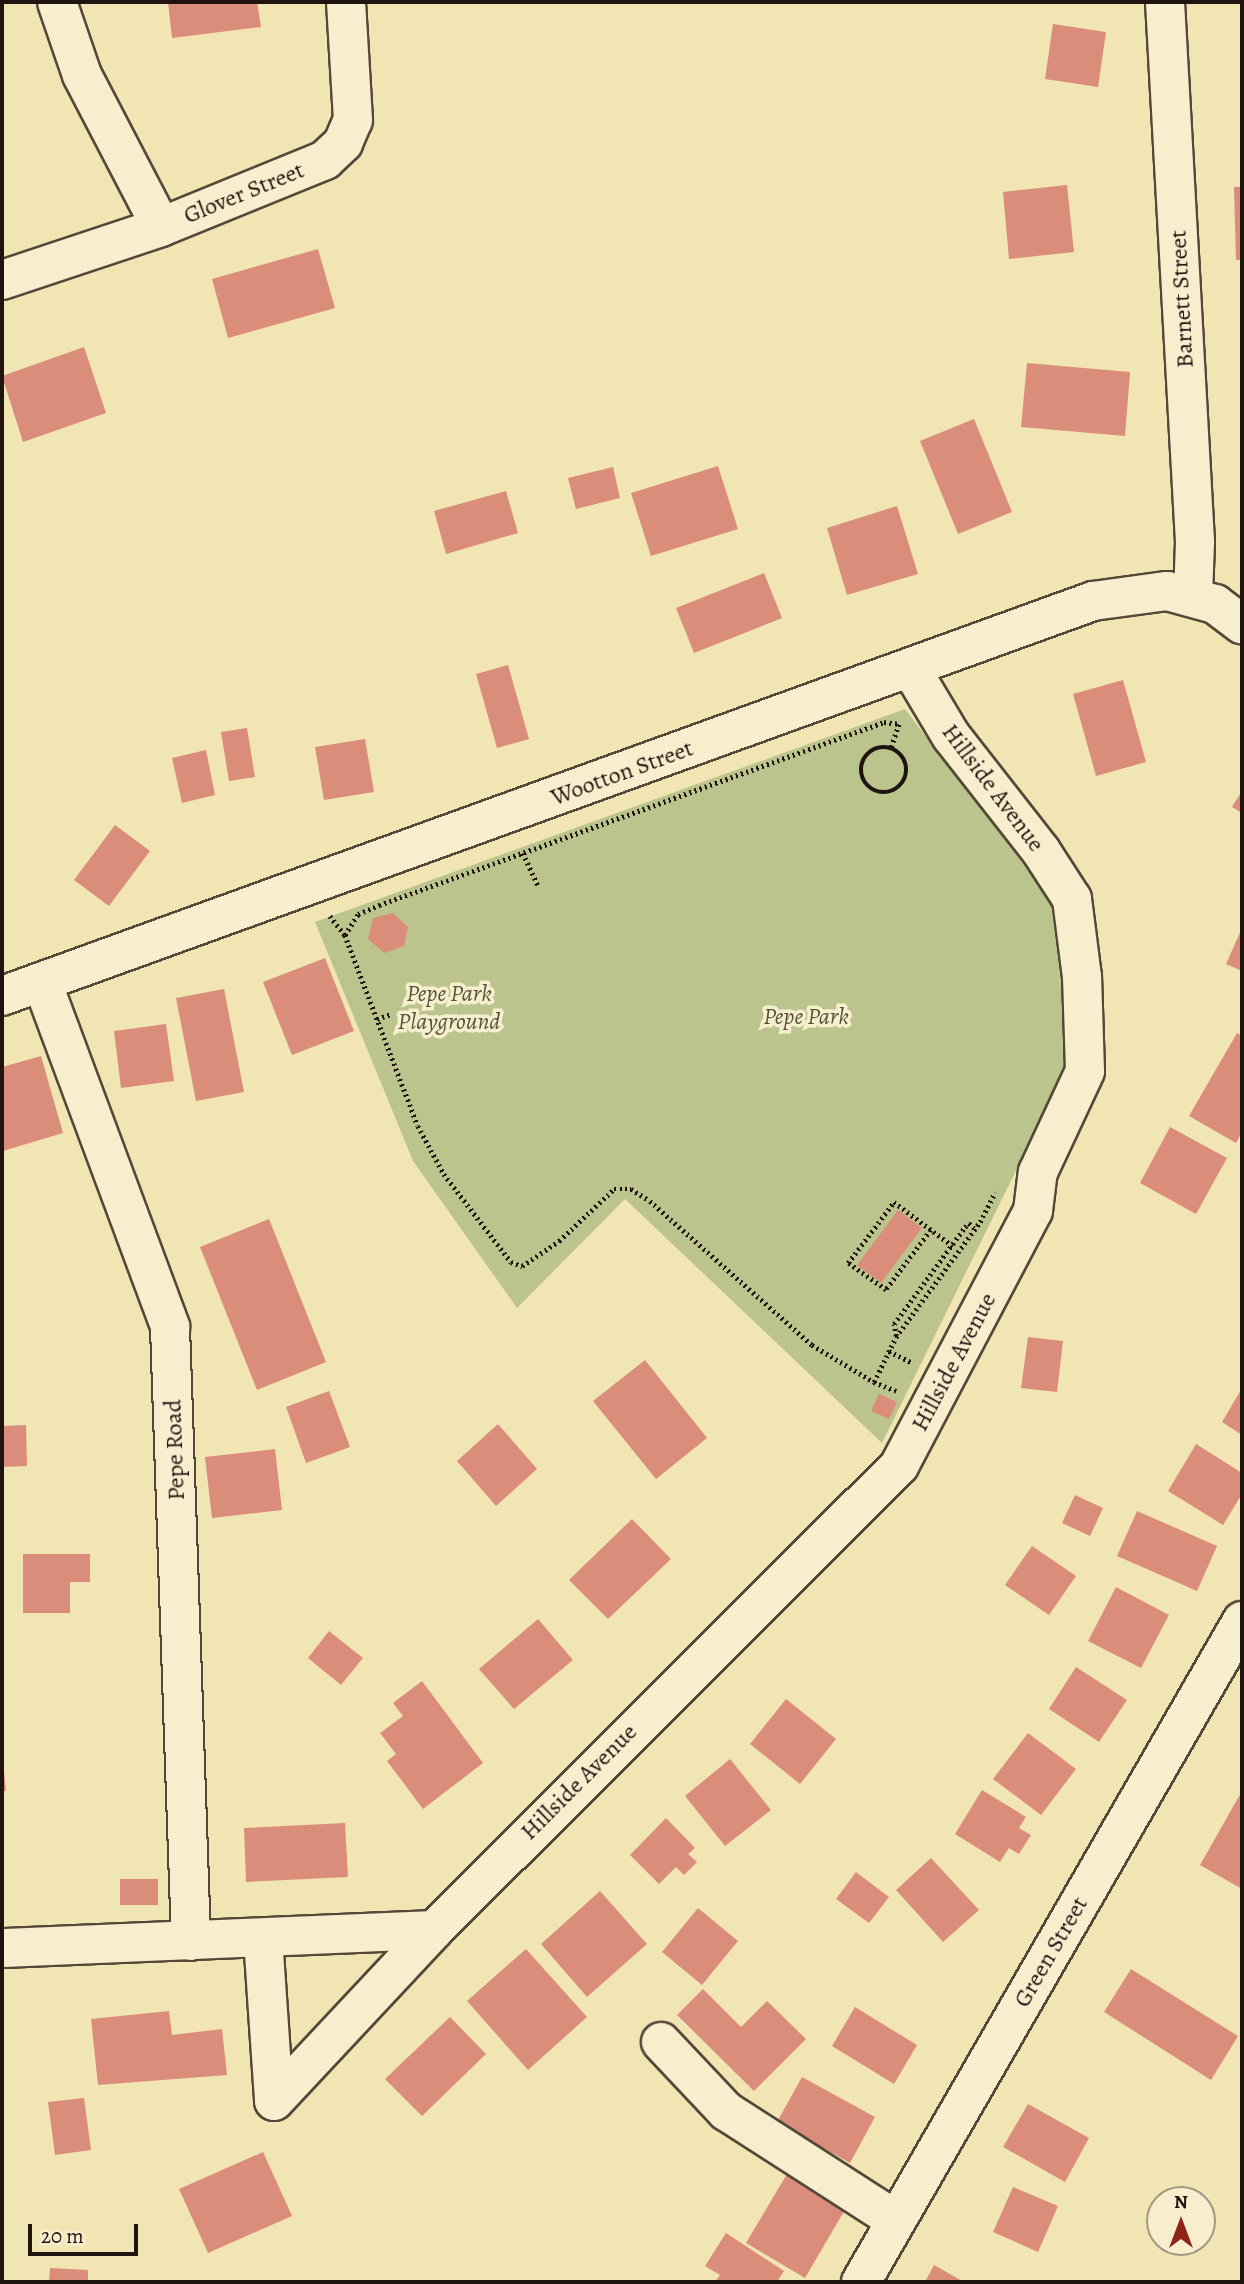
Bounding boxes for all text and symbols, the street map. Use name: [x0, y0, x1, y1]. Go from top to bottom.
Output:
street label: Glover Street: [180, 156, 308, 230]
street label: Barnett Street: [1164, 229, 1200, 369]
street label: Hillside Avenue: [936, 718, 1050, 858]
street label: Wootton Street: [547, 734, 697, 812]
park label: Pepe Park Playground: [398, 980, 500, 1036]
park label: Pepe Park: [763, 1003, 849, 1031]
street label: Hillside Avenue: [905, 1288, 1003, 1436]
street label: Pepe Road: [159, 1399, 191, 1501]
street label: Hillside Avenue: [515, 1718, 643, 1846]
street label: Green Street: [1008, 1892, 1094, 2012]
north arrow: [1146, 2186, 1216, 2256]
text: N: [1174, 2189, 1188, 2215]
scale bar: [32, 2210, 142, 2254]
text: 20 m: [41, 2222, 84, 2250]

